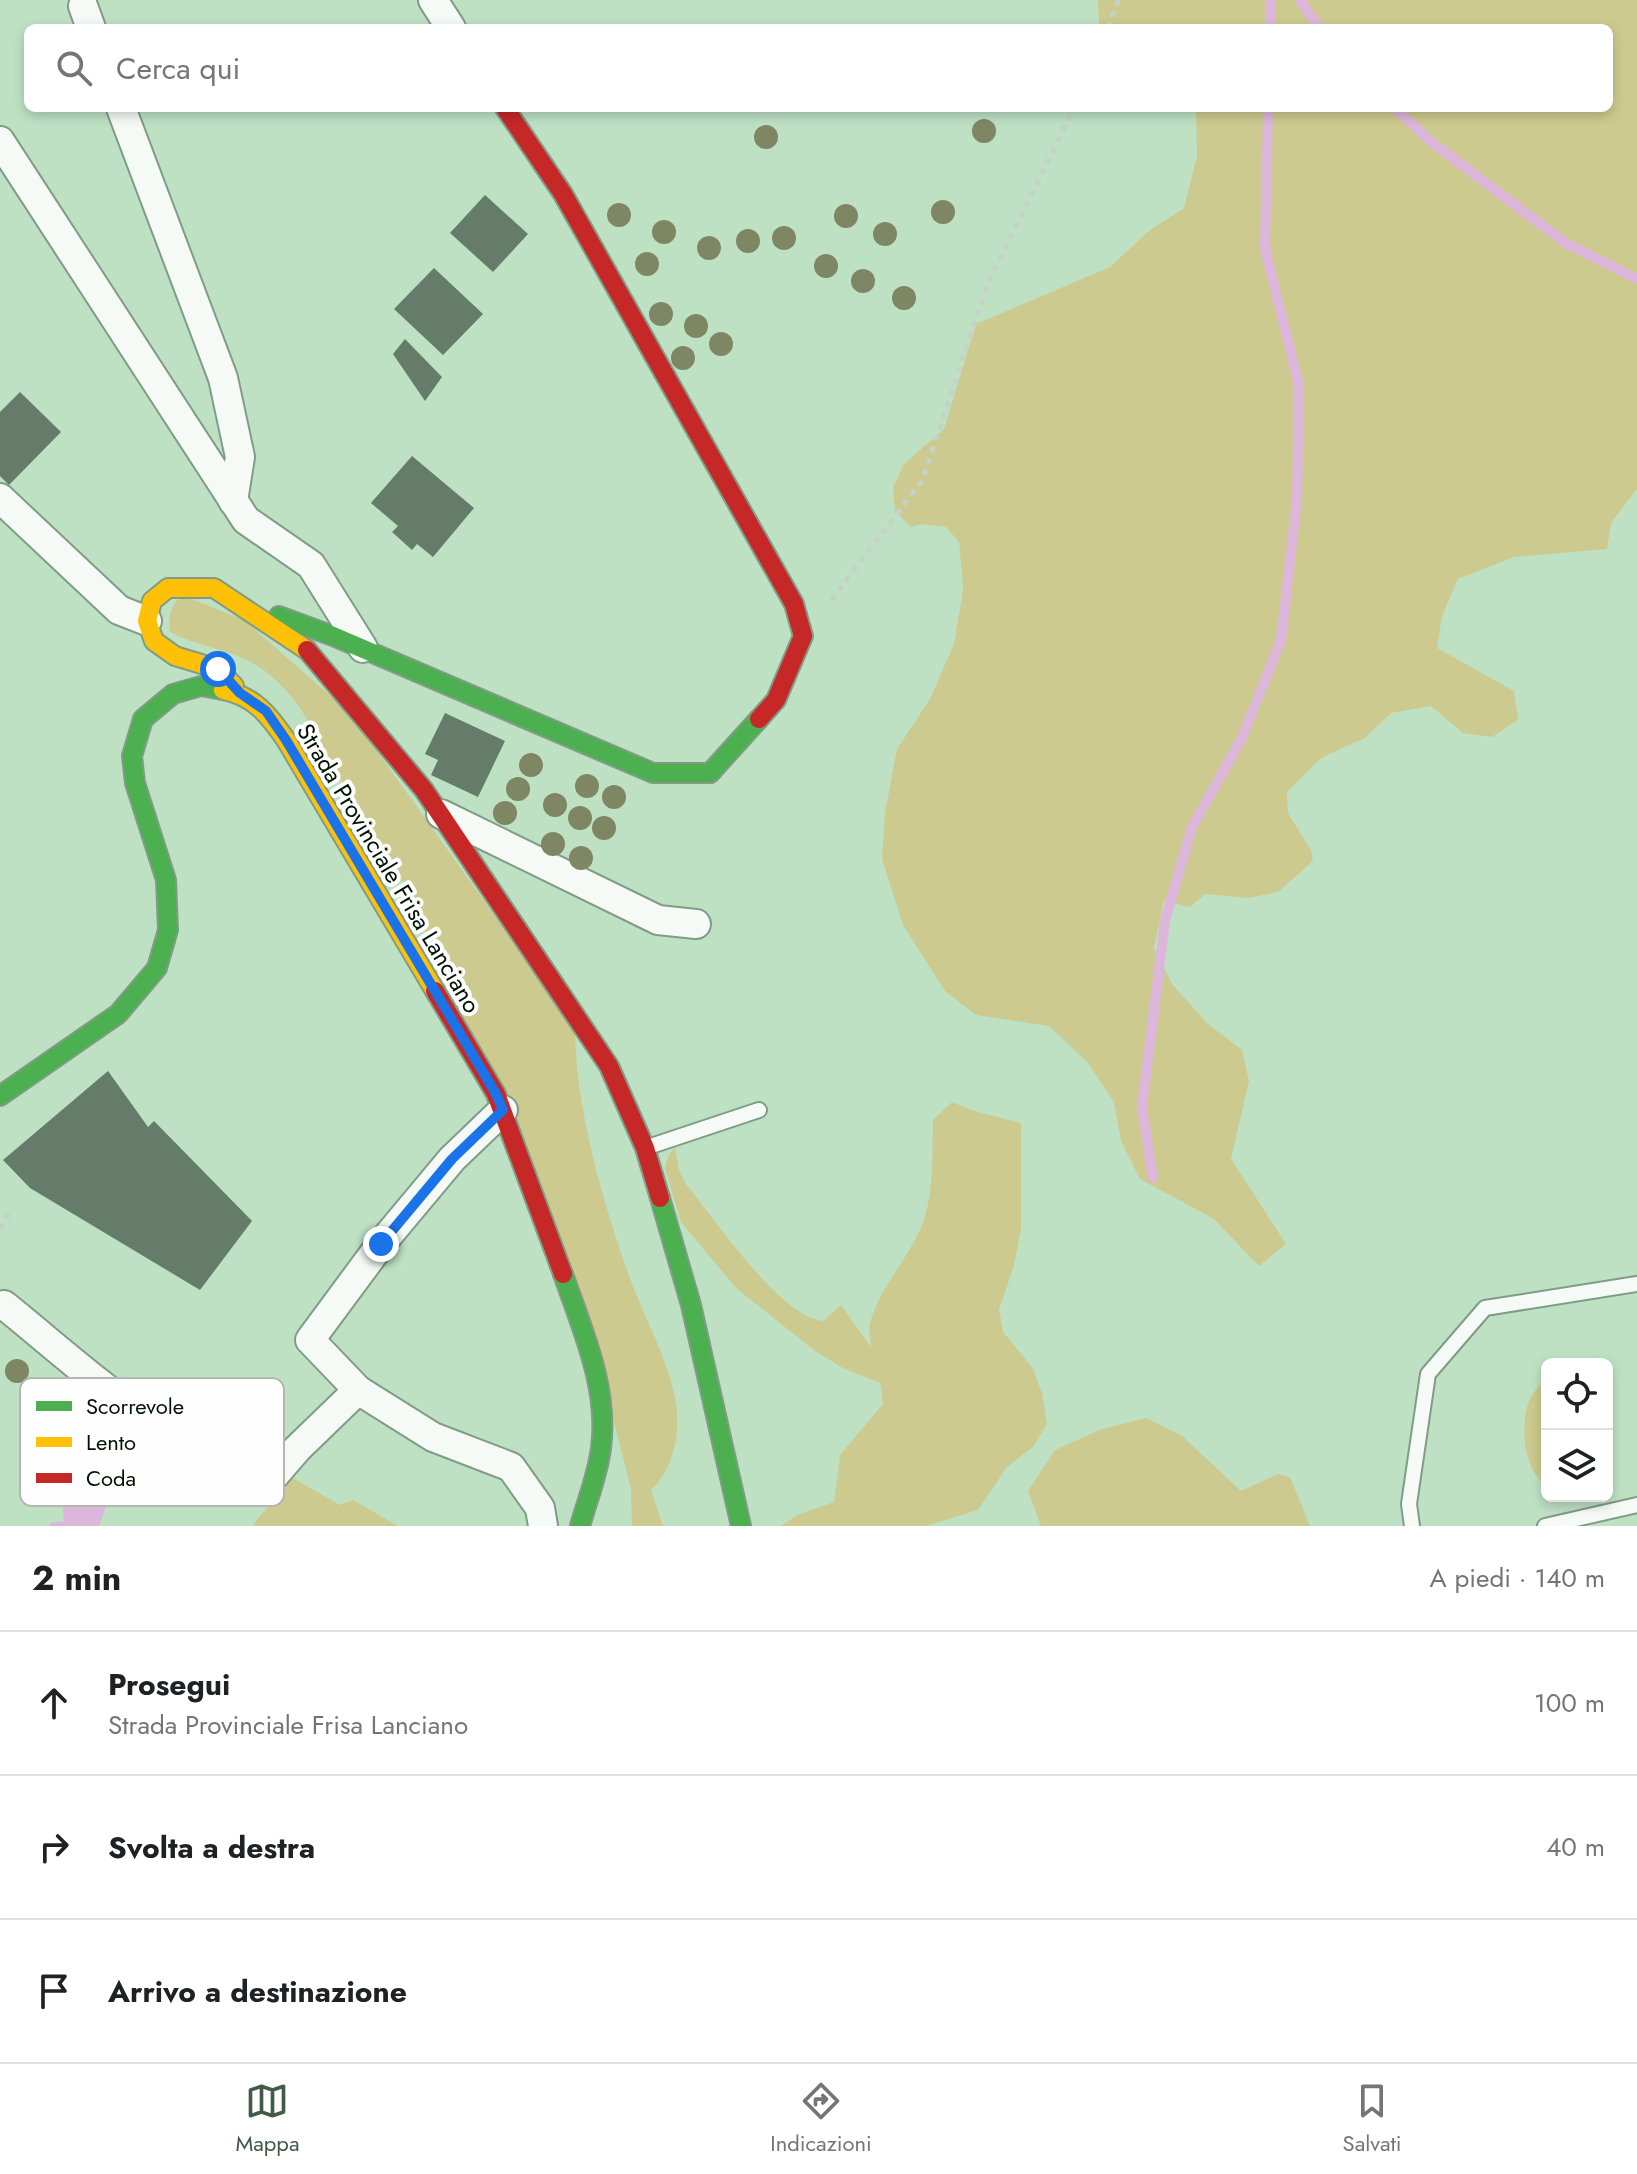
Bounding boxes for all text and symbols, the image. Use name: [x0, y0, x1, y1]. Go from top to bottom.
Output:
search box: [24, 24, 1613, 112]
icon: search: [52, 46, 96, 90]
text: Cerca qui: [116, 47, 240, 90]
route start: [200, 651, 236, 687]
street label: Strada Provinciale Frisa Lanciano: [288, 717, 490, 1019]
route end: [363, 1226, 399, 1262]
map controls: [1541, 1358, 1613, 1502]
button: locate: [1541, 1358, 1613, 1430]
legend: [20, 1378, 284, 1506]
text: Scorrevole: [86, 1390, 184, 1422]
text: Lento: [86, 1426, 136, 1458]
button: layers: [1541, 1430, 1613, 1502]
text: Coda: [86, 1462, 136, 1494]
text: 2 min: [32, 1554, 121, 1603]
text: A piedi · 140 m: [1430, 1559, 1605, 1597]
text: Prosegui: [108, 1663, 230, 1706]
icon: ahead: [32, 1681, 76, 1725]
text: 100 m: [1534, 1684, 1605, 1722]
text: Strada Provinciale Frisa Lanciano: [108, 1706, 468, 1744]
icon: right: [32, 1825, 76, 1869]
text: Svolta a destra: [108, 1826, 315, 1869]
text: 40 m: [1546, 1828, 1605, 1866]
icon: arrive: [32, 1969, 76, 2013]
text: Arrivo a destinazione: [108, 1970, 407, 2013]
tab: Mappa: [235, 2079, 300, 2159]
tab: Indicazioni: [770, 2079, 872, 2159]
tab: Salvati: [1343, 2079, 1402, 2159]

